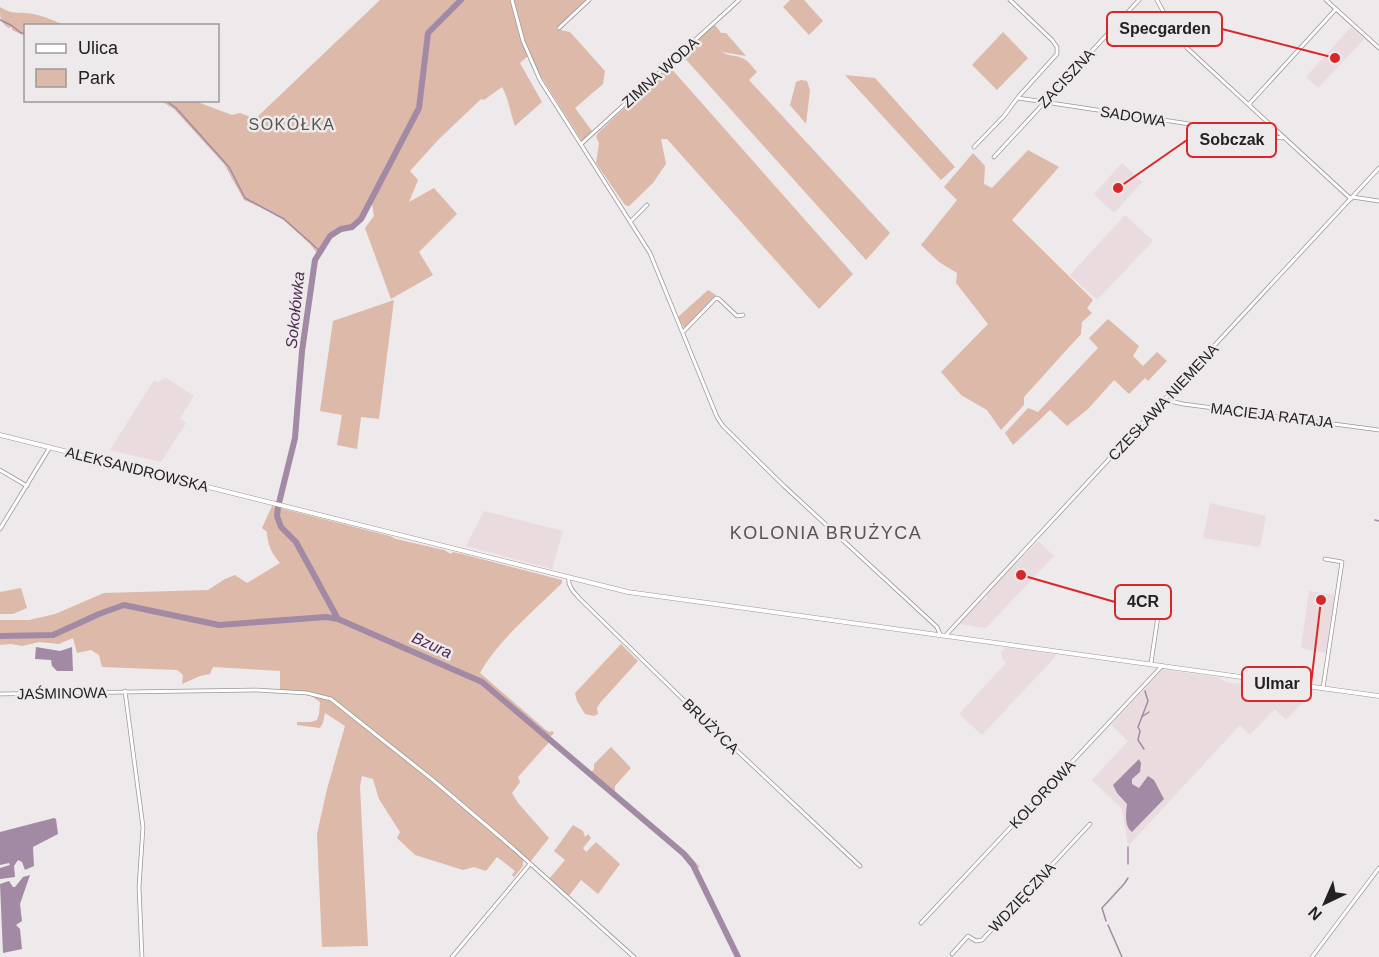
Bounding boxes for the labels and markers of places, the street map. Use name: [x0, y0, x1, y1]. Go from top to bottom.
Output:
callout: Specgarden: [1107, 12, 1222, 46]
callout: Sobczak: [1187, 123, 1276, 157]
callout: 4CR: [1115, 585, 1171, 619]
callout: Ulmar: [1242, 667, 1311, 701]

